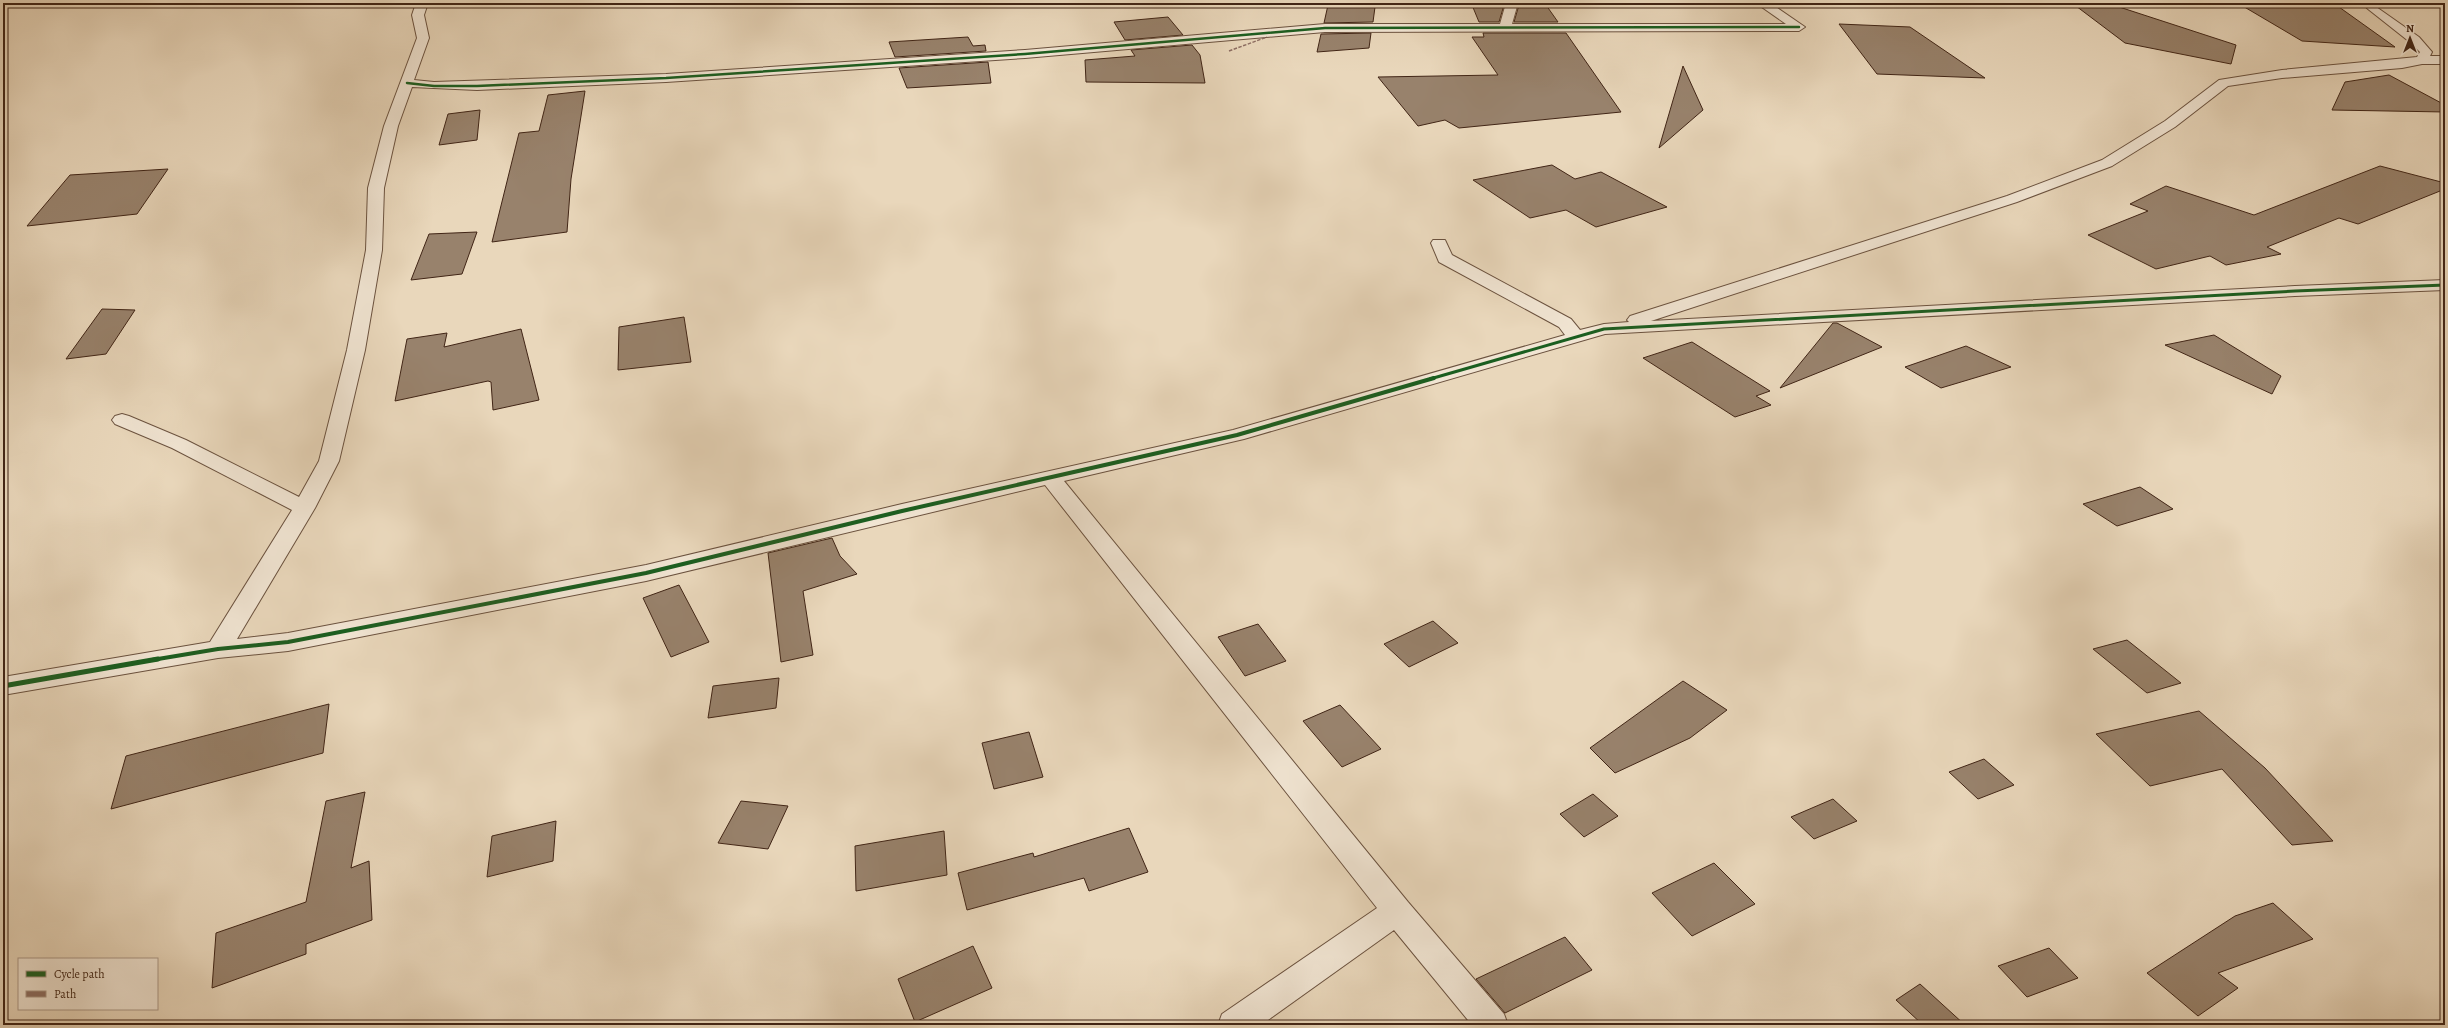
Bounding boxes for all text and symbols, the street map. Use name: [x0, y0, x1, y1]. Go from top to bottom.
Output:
north arrow: [2390, 18, 2430, 58]
text: N: [2406, 21, 2414, 36]
legend: [18, 958, 158, 1010]
text: Cycle path: [54, 966, 105, 982]
text: Path: [54, 986, 77, 1002]

